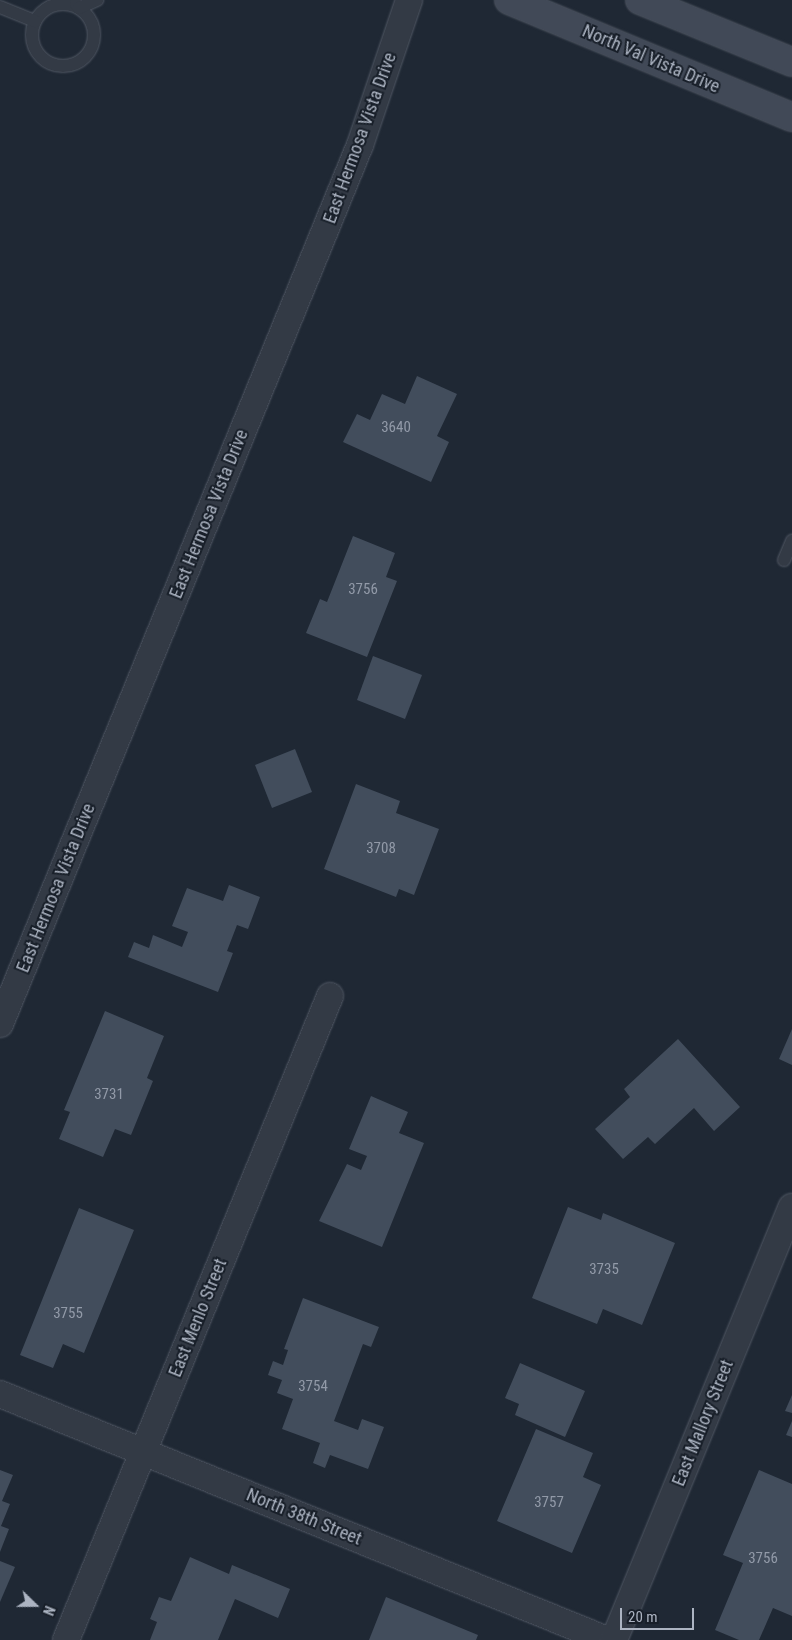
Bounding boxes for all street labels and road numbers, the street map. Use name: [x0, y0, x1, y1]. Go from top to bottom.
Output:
street label: North Val Vista Drive: [579, 20, 723, 98]
street label: East Hermosa Vista Drive: [319, 50, 401, 226]
street label: East Hermosa Vista Drive: [165, 426, 253, 602]
street label: East Hermosa Vista Drive: [12, 800, 100, 976]
street label: East Menlo Street: [164, 1256, 232, 1380]
street label: East Mallory Street: [668, 1357, 738, 1489]
street label: North 38th Street: [243, 1484, 365, 1550]

